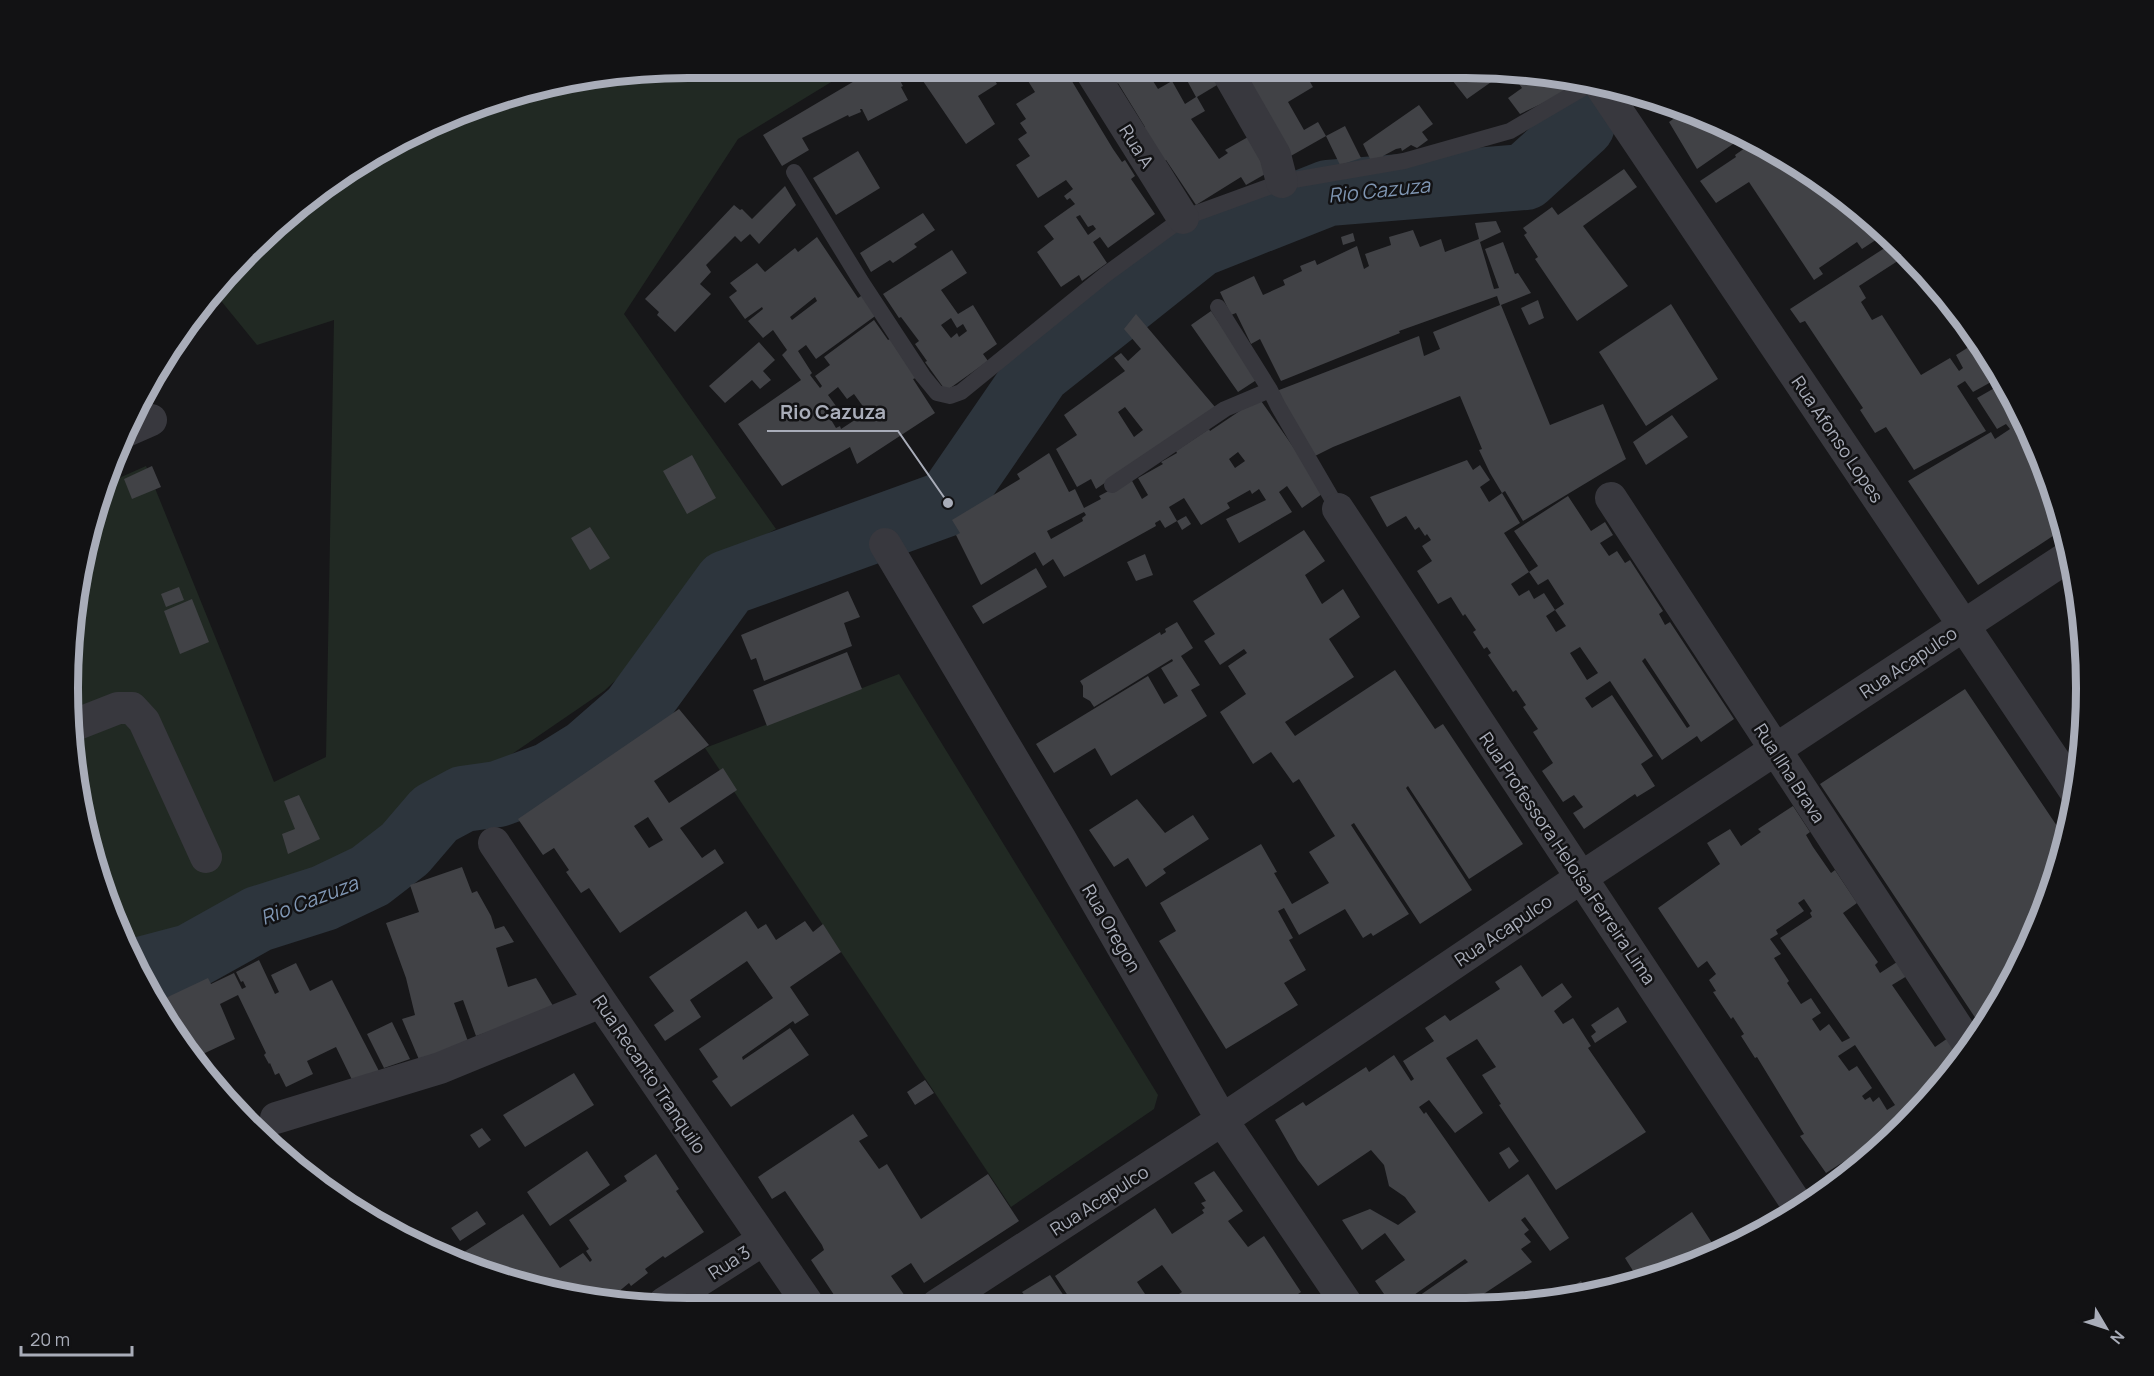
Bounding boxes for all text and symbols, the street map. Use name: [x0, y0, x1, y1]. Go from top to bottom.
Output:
street label: Rua A: [1114, 120, 1160, 173]
water label: Rio Cazuza: [1327, 171, 1432, 209]
street label: Rua Afonso Lopes: [1787, 371, 1889, 507]
callout: Rio Cazuza: [767, 393, 898, 431]
text: Rio Cazuza: [780, 398, 886, 425]
street label: Rua Acapulco: [1855, 621, 1961, 703]
street label: Rua Ilha Brava: [1749, 719, 1831, 827]
street label: Rua Professora Heloísa Ferreira Lima: [1474, 727, 1662, 989]
water label: Rio Cazuza: [256, 869, 362, 931]
street label: Rua Oregon: [1077, 880, 1147, 976]
street label: Rua Acapulco: [1450, 889, 1556, 971]
street label: Rua Recanto Tranquilo: [588, 990, 712, 1158]
street label: Rua Acapulco: [1045, 1159, 1153, 1241]
street label: Rua 3: [703, 1240, 755, 1284]
north arrow: [2076, 1298, 2136, 1358]
scale bar: [21, 1319, 132, 1357]
text: N: [2105, 1326, 2130, 1349]
text: 20 m: [30, 1327, 70, 1351]

